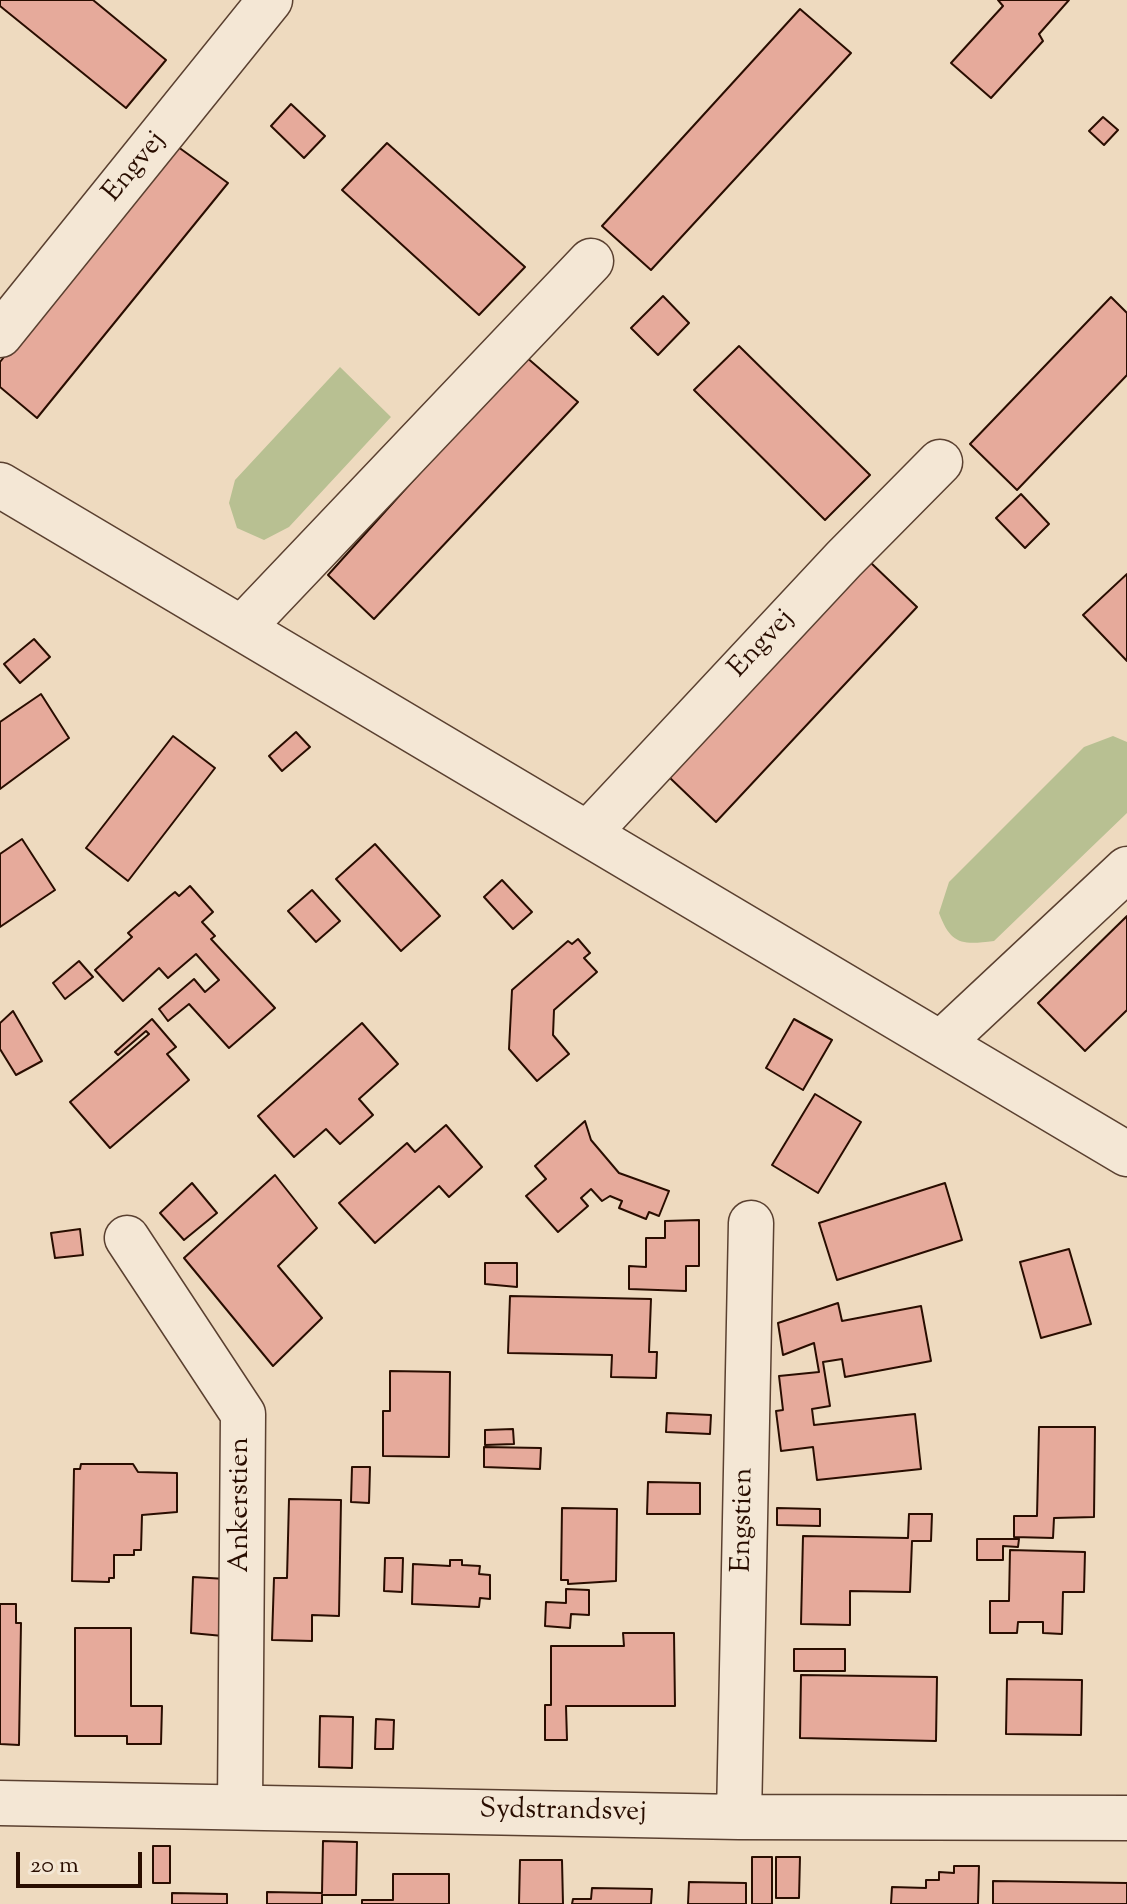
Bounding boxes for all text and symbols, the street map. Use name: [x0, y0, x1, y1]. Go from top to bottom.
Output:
street label: Engvej: [97, 126, 175, 210]
street label: Engvej: [723, 604, 803, 686]
street label: Ankerstien: [225, 1437, 259, 1573]
street label: Engstien: [727, 1467, 763, 1573]
street label: Sydstrandsvej: [479, 1795, 647, 1831]
scale bar: [20, 1836, 146, 1886]
text: 20 m: [30, 1849, 79, 1883]

